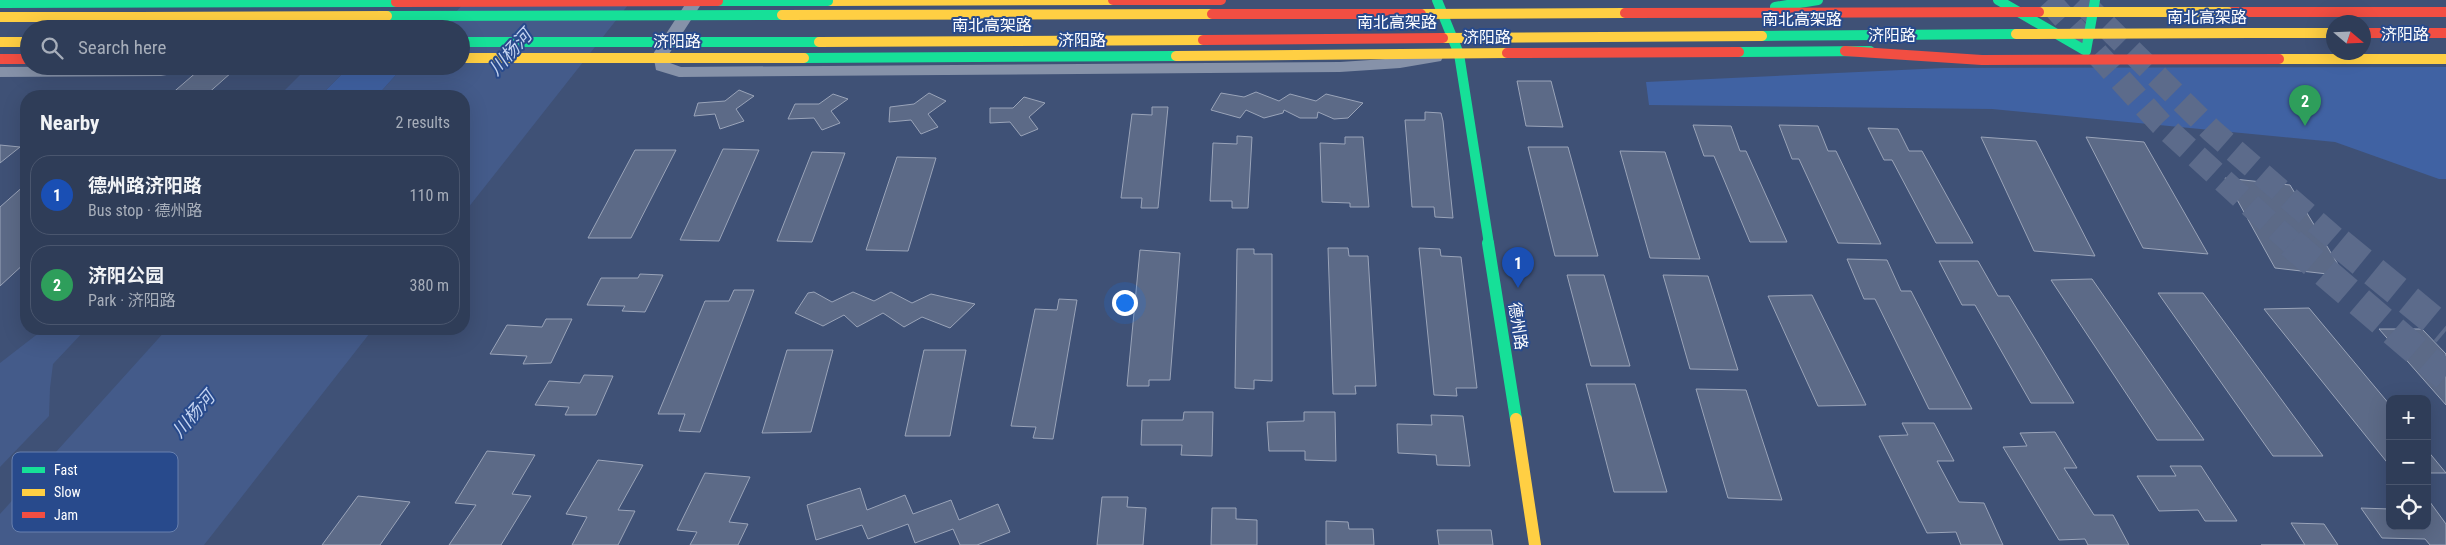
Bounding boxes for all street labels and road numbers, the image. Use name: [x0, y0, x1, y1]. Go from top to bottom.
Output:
street label: 南北高架路: [2167, 8, 2247, 27]
street label: 南北高架路: [1762, 10, 1842, 29]
street label: 南北高架路: [1357, 13, 1437, 32]
street label: 南北高架路: [952, 16, 1032, 35]
street label: 济阳路: [2381, 25, 2429, 44]
street label: 济阳路: [1868, 26, 1916, 45]
street label: 济阳路: [1463, 28, 1511, 47]
street label: 济阳路: [1058, 31, 1106, 50]
street label: 济阳路: [653, 32, 701, 51]
street label: 德州路: [1505, 301, 1531, 351]

